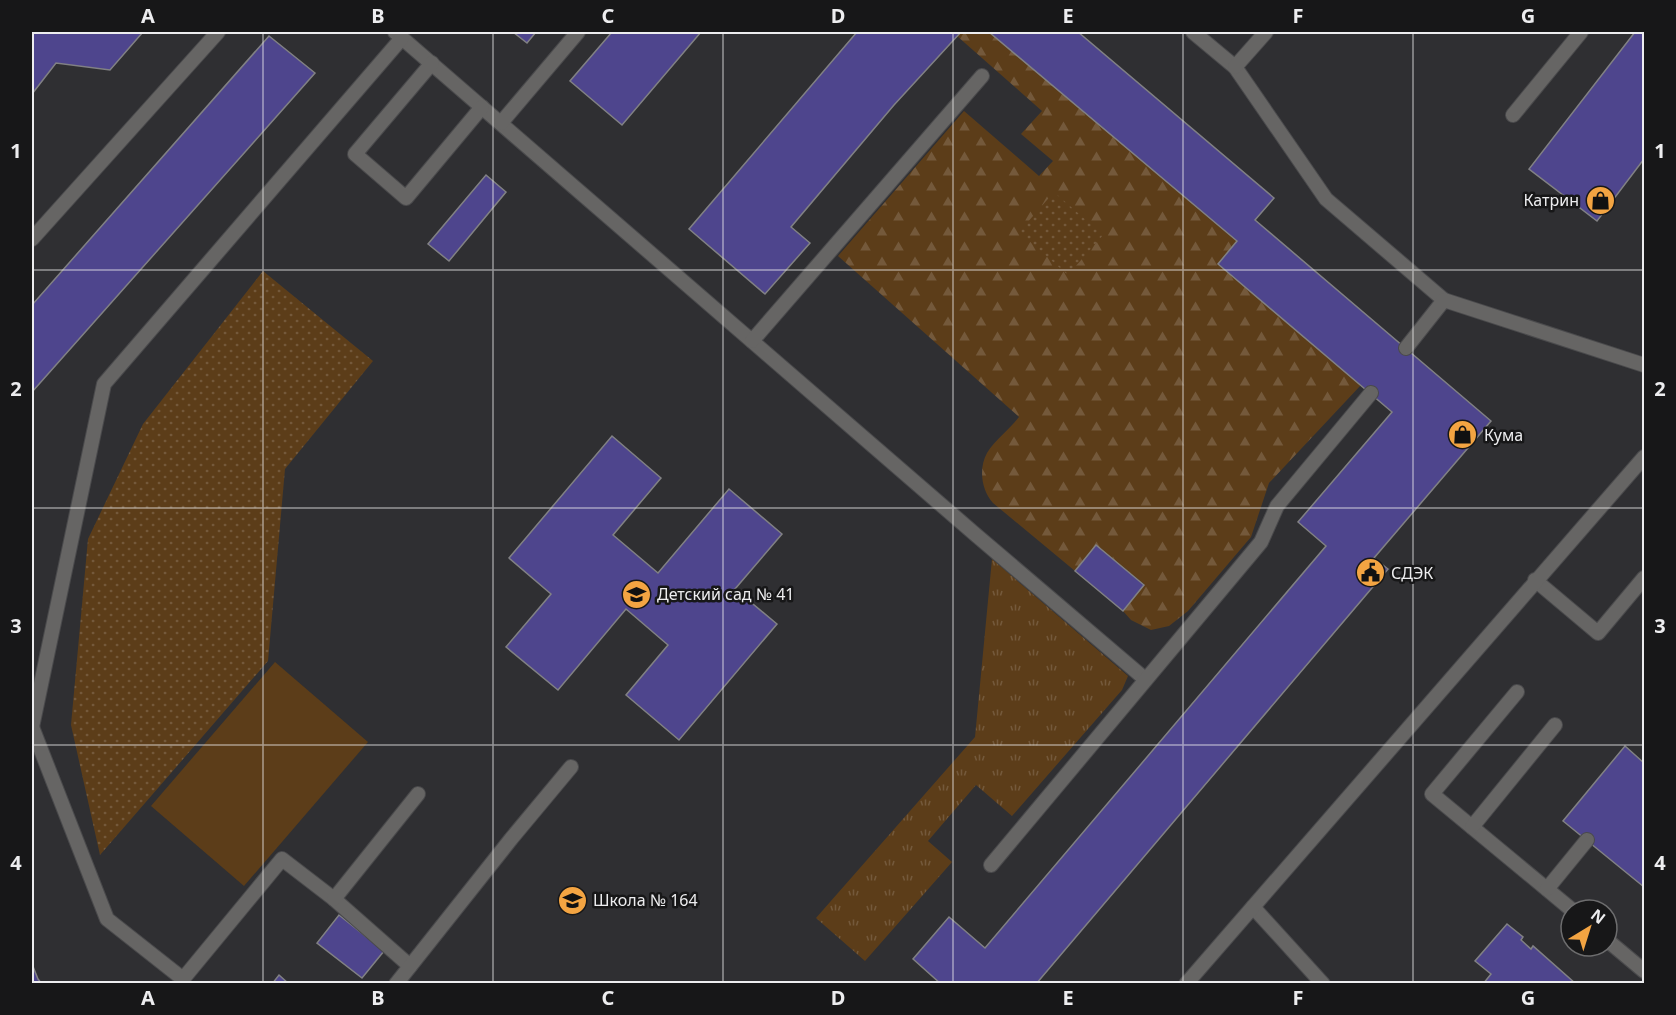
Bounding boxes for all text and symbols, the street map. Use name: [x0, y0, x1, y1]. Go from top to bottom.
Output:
text: A: [141, 2, 155, 29]
text: B: [371, 2, 385, 29]
text: C: [602, 2, 615, 29]
text: D: [831, 2, 845, 29]
text: E: [1062, 2, 1074, 29]
text: F: [1293, 2, 1303, 29]
text: G: [1521, 2, 1535, 29]
text: 1: [10, 137, 22, 164]
text: 1: [1654, 137, 1666, 164]
shop icon: Катрин: [1584, 184, 1616, 216]
place label: Катрин: [1523, 189, 1579, 211]
text: 2: [10, 375, 22, 402]
text: 2: [1654, 375, 1666, 402]
shop icon: Кума: [1447, 419, 1479, 451]
place label: Кума: [1484, 424, 1523, 446]
public building icon: СДЭК: [1354, 557, 1386, 589]
place label: СДЭК: [1391, 562, 1433, 584]
school or university icon: Детский сад № 41: [620, 578, 652, 610]
place label: Детский сад № 41: [657, 583, 794, 605]
text: 3: [10, 612, 22, 639]
text: 3: [1654, 612, 1666, 639]
text: 4: [10, 849, 22, 876]
text: 4: [1654, 849, 1666, 876]
school or university icon: Школа № 164: [556, 884, 588, 916]
place label: Школа № 164: [593, 889, 698, 911]
north arrow: [1559, 898, 1619, 958]
text: N: [1586, 904, 1610, 929]
text: A: [141, 984, 155, 1011]
text: B: [371, 984, 385, 1011]
text: C: [602, 984, 615, 1011]
text: D: [831, 984, 845, 1011]
text: E: [1062, 984, 1074, 1011]
text: F: [1293, 984, 1303, 1011]
text: G: [1521, 984, 1535, 1011]

